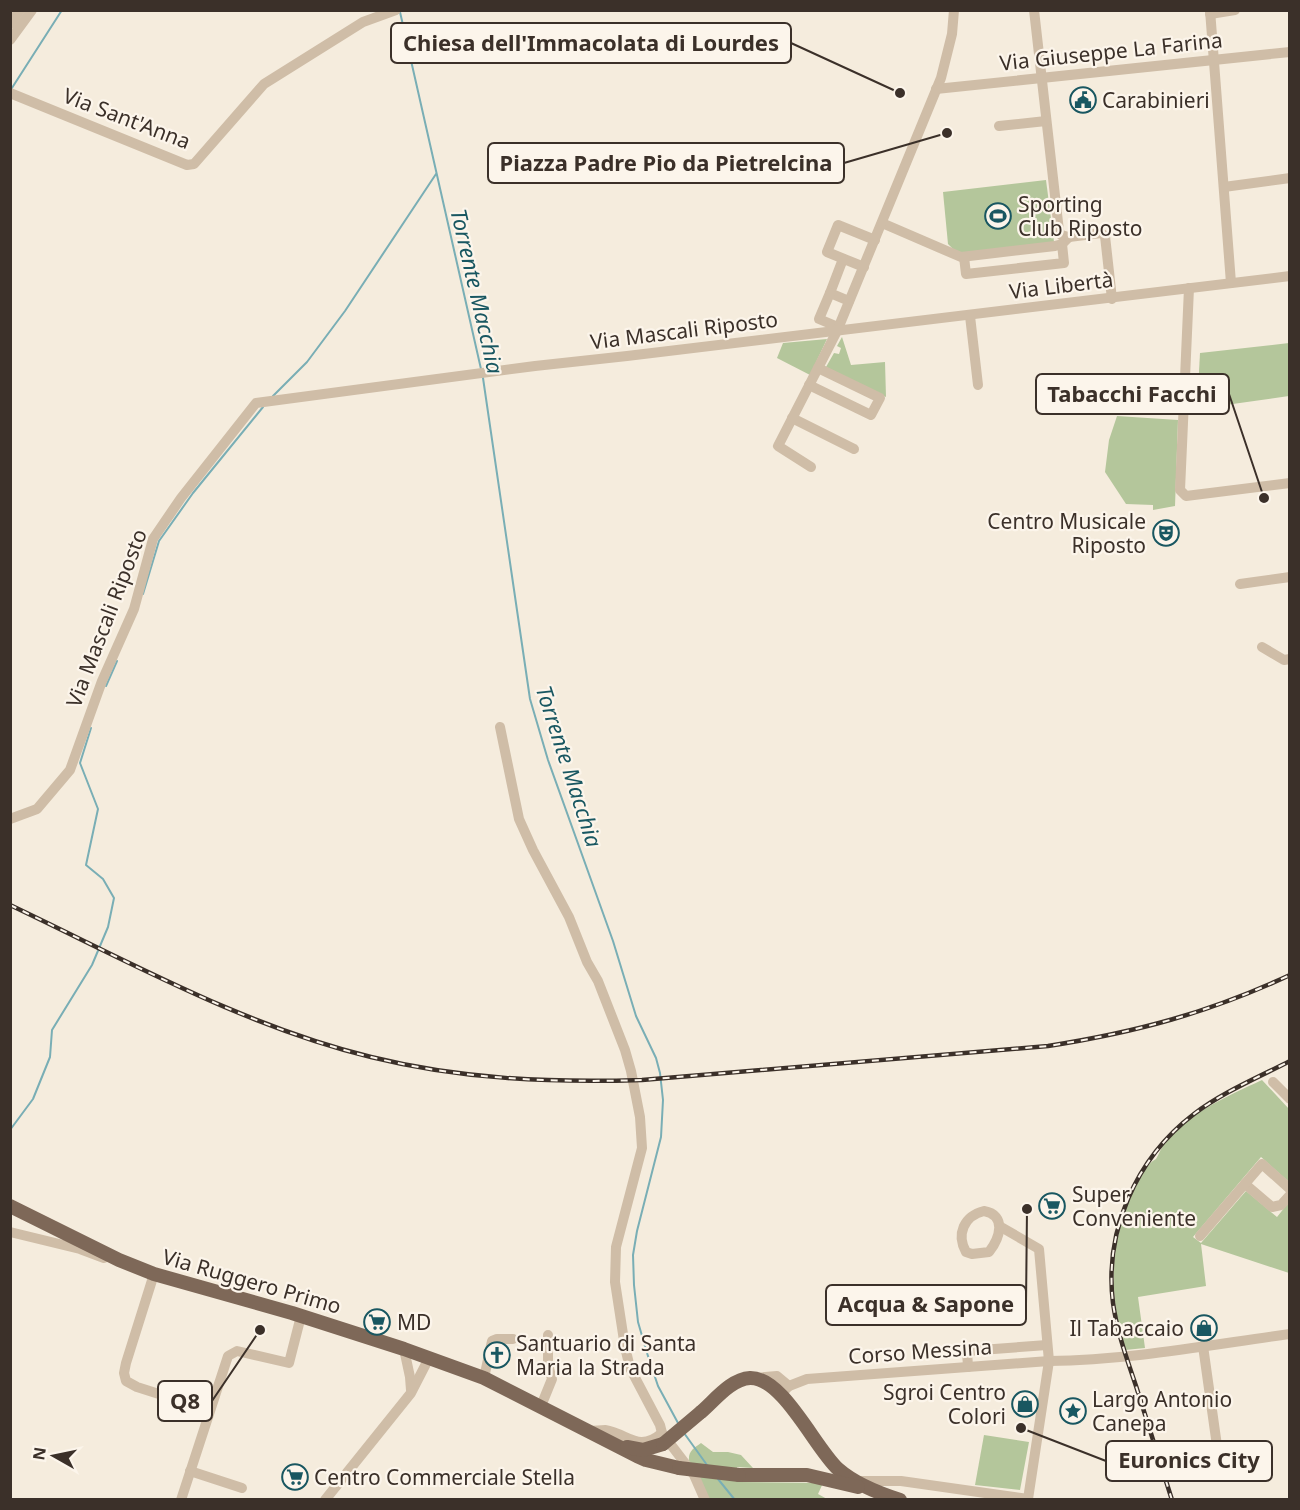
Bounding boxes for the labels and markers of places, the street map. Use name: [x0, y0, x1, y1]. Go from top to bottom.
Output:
callout: Chiesa dell'Immacolata di Lourdes: [391, 23, 791, 63]
public building icon: Carabinieri: [1068, 85, 1098, 115]
place label: Carabinieri: [1102, 86, 1210, 114]
callout: Piazza Padre Pio da Pietrelcina: [488, 143, 844, 183]
place label: Sporting Club Riposto: [1018, 190, 1143, 242]
sports icon: Sporting Club Riposto: [983, 201, 1013, 231]
callout: Tabacchi Facchi: [1036, 374, 1229, 414]
place label: Centro Musicale Riposto: [987, 507, 1146, 559]
theatre icon: Centro Musicale Riposto: [1151, 518, 1181, 548]
place label: Super Conveniente: [1072, 1180, 1196, 1232]
supermarket icon: Super Conveniente: [1037, 1191, 1067, 1221]
callout: Acqua & Sapone: [826, 1285, 1026, 1325]
supermarket icon: MD: [362, 1307, 392, 1337]
place label: MD: [397, 1308, 431, 1336]
shop icon: Il Tabaccaio: [1189, 1313, 1219, 1343]
place label: Il Tabaccaio: [1069, 1314, 1184, 1342]
place label: Santuario di Santa Maria la Strada: [516, 1329, 696, 1381]
church icon: Santuario di Santa Maria la Strada: [482, 1340, 512, 1370]
place label: Sgroi Centro Colori: [883, 1378, 1006, 1430]
callout: Q8: [158, 1381, 212, 1421]
place label: Largo Antonio Canepa: [1092, 1385, 1232, 1437]
shop icon: Sgroi Centro Colori: [1010, 1389, 1040, 1419]
place icon: Largo Antonio Canepa: [1058, 1396, 1088, 1426]
callout: Euronics City: [1106, 1441, 1272, 1481]
supermarket icon: Centro Commerciale Stella: [280, 1462, 310, 1492]
place label: Centro Commerciale Stella: [314, 1463, 575, 1491]

